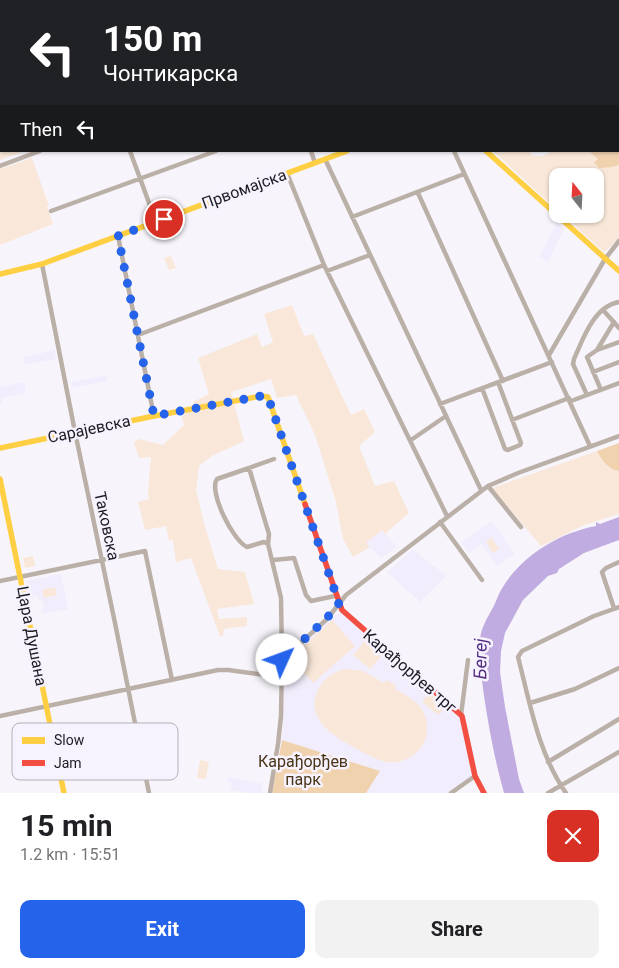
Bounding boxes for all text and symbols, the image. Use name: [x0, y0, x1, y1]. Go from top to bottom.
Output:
text: 150 m: [103, 19, 202, 60]
icon: left: [20, 20, 85, 85]
text: Чонтикарска: [103, 61, 238, 86]
icon: left: [72, 115, 100, 143]
text: Then: [20, 118, 62, 141]
street label: Првомајска: [199, 165, 289, 213]
north arrow: [549, 168, 604, 222]
map controls: [549, 168, 604, 223]
pin: [143, 198, 185, 240]
icon: arrive: [150, 205, 178, 233]
street label: Сарајевска: [46, 411, 132, 447]
street label: Таковска: [90, 490, 124, 562]
street label: Цара Душана: [13, 584, 51, 688]
street label: Карађорђев трг: [359, 625, 461, 717]
position arrow: [255, 633, 307, 685]
water label: Бегеј: [469, 638, 491, 680]
legend: [12, 723, 178, 780]
text: Slow: [54, 732, 85, 748]
park label: Карађорђев парк: [258, 752, 348, 789]
text: Jam: [54, 755, 82, 771]
text: 15 min: [20, 808, 113, 843]
button: close: [547, 810, 599, 862]
text: 1.2 km · 15:51: [20, 845, 120, 864]
button: Exit: [20, 900, 305, 958]
button: Share: [315, 900, 599, 958]

